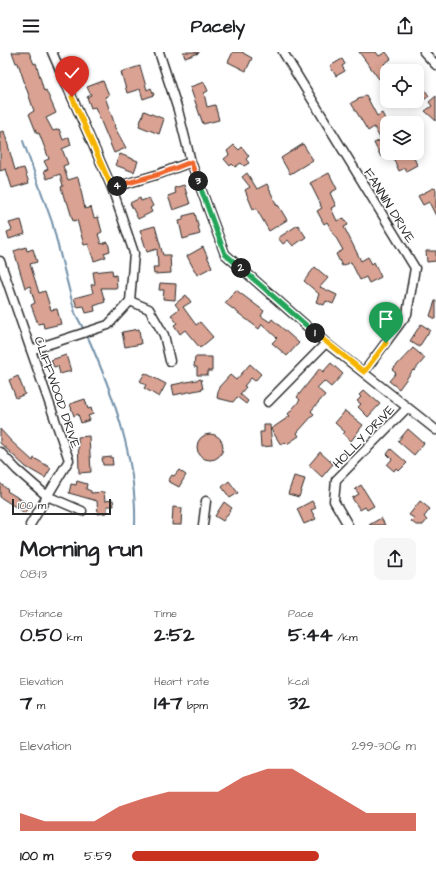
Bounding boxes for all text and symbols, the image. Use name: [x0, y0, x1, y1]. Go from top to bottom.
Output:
text: Pacely: [191, 14, 245, 39]
icon: menu: [20, 15, 42, 37]
icon: share: [394, 15, 416, 37]
pin: [55, 56, 89, 97]
icon: check: [61, 62, 83, 84]
map controls: [380, 64, 424, 160]
button: locate: [380, 64, 424, 108]
button: layers: [380, 116, 424, 160]
street label: FANNIN DRIVE: [359, 165, 419, 246]
pin: 3: [188, 171, 208, 191]
text: 3: [195, 173, 201, 188]
pin: 4: [107, 176, 127, 196]
text: 4: [113, 178, 121, 193]
pin: 2: [231, 258, 251, 278]
text: 2: [238, 260, 244, 275]
pin: [369, 302, 403, 343]
icon: arrive: [375, 308, 397, 330]
pin: 1: [305, 323, 325, 343]
text: 1: [314, 325, 316, 340]
street label: CLIFFWOOD DRIVE: [30, 334, 85, 451]
street label: HOLLY DRIVE: [329, 401, 399, 473]
scale bar: [12, 497, 111, 516]
text: 100 m: [18, 498, 46, 513]
text: Morning run: [20, 534, 143, 565]
button: share: [374, 538, 416, 580]
text: 08:13: [20, 565, 47, 583]
text: Distance: [20, 606, 63, 621]
text: Time: [154, 606, 177, 621]
text: Pace: [288, 606, 314, 621]
text: 0.50: [20, 621, 62, 649]
text: 2:52: [154, 621, 194, 649]
text: 5:44: [288, 621, 333, 649]
text: km: [62, 630, 82, 645]
text: /km: [333, 630, 357, 645]
text: Elevation: [20, 674, 63, 689]
text: Heart rate: [154, 674, 209, 689]
text: kcal: [288, 674, 309, 689]
text: 7: [20, 689, 32, 717]
text: 147: [154, 689, 182, 717]
text: 32: [288, 689, 310, 717]
text: m: [32, 698, 45, 713]
text: bpm: [182, 698, 208, 713]
text: Elevation: [20, 737, 71, 755]
text: 299–306 m: [351, 737, 416, 755]
text: 100 m: [20, 847, 53, 865]
text: 5:59: [84, 847, 112, 865]

